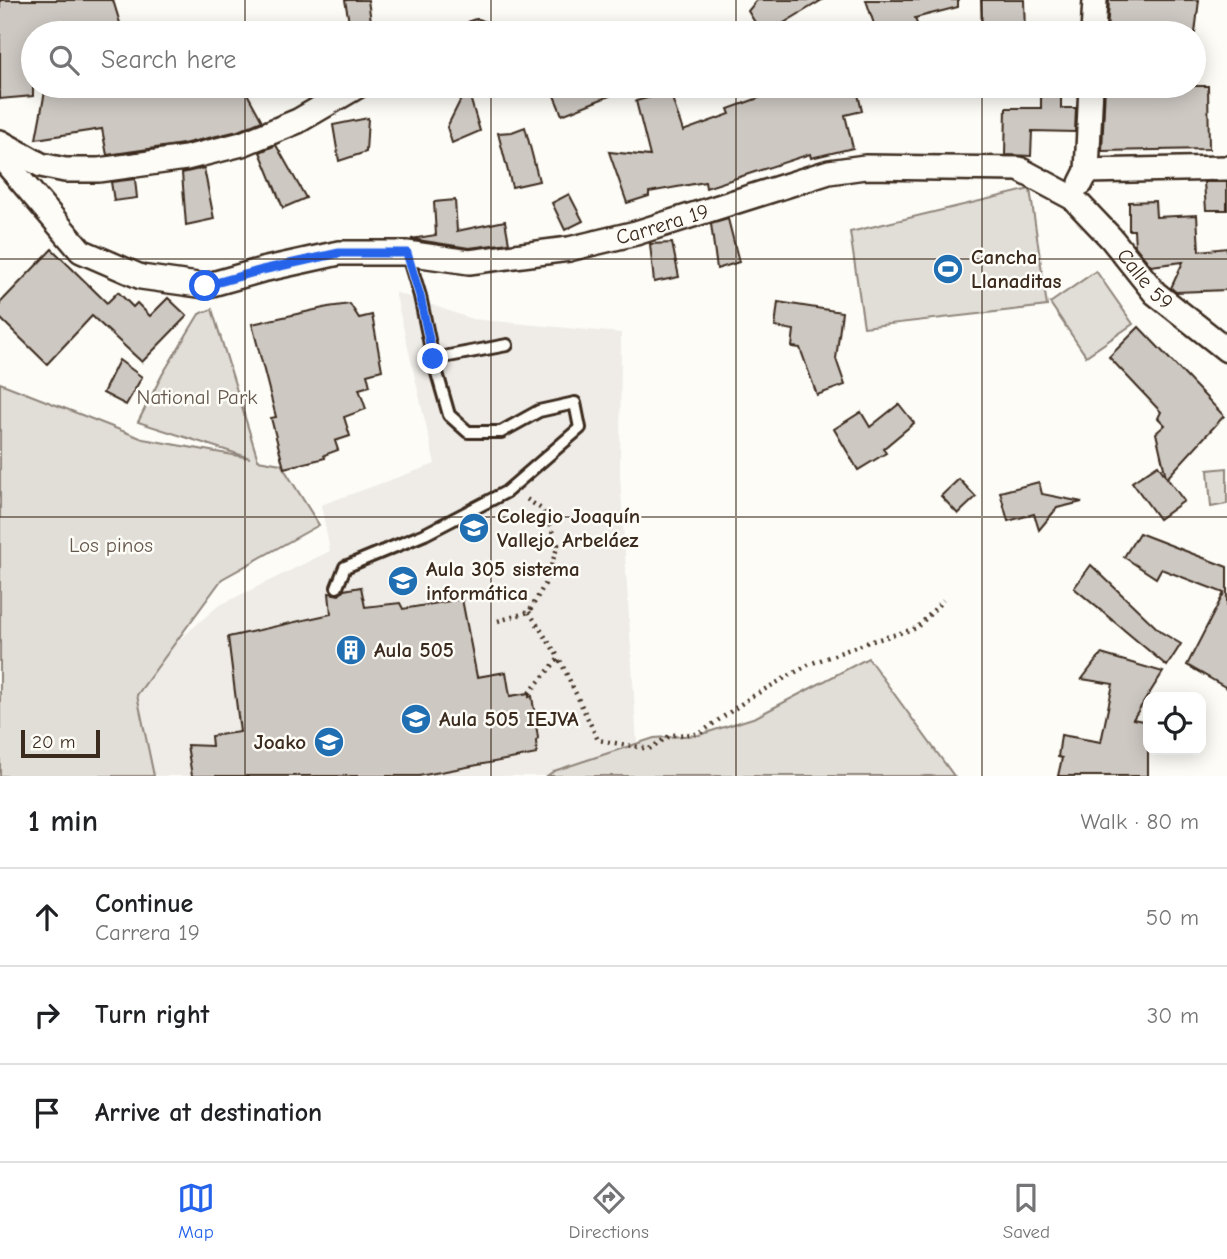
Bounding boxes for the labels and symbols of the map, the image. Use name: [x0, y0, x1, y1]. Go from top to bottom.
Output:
street label: Carrera 19: [614, 199, 712, 249]
street label: Calle 59: [1112, 244, 1178, 315]
place label: Cancha Llanaditas: [971, 245, 1062, 293]
sports icon: Cancha Llanaditas: [931, 252, 965, 286]
route start: [189, 270, 220, 301]
route end: [417, 343, 448, 374]
park label: National Park: [137, 385, 257, 409]
place label: Colegio Joaquín Vallejo Arbeláez: [497, 504, 640, 552]
school or university icon: Colegio Joaquín Vallejo Arbeláez: [457, 511, 491, 545]
park label: Los pinos: [69, 533, 153, 557]
place label: Aula 305 sistema informática: [426, 557, 580, 605]
school or university icon: Aula 305 sistema informática: [386, 564, 420, 598]
building icon: Aula 505: [334, 633, 368, 667]
place label: Aula 505: [374, 638, 454, 662]
school or university icon: Aula 505 IEJVA: [399, 702, 433, 736]
place label: Aula 505 IEJVA: [439, 707, 579, 731]
school or university icon: Joako: [312, 725, 346, 759]
scale bar: [21, 727, 100, 759]
place label: Joako: [254, 730, 306, 754]

